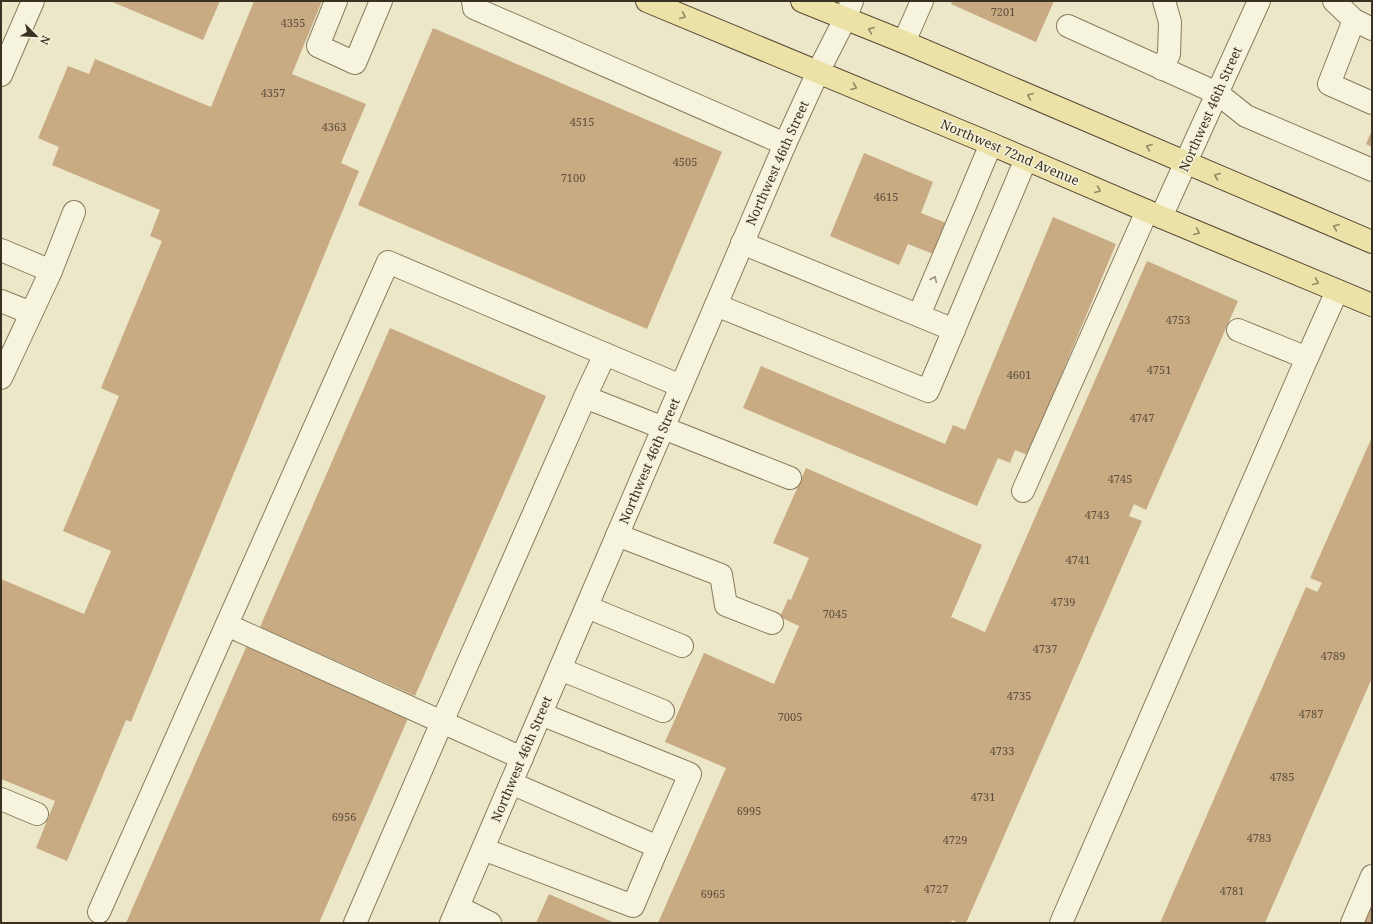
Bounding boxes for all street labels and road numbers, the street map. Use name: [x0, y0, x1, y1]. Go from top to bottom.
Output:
street label: Northwest 46th Street: [1174, 43, 1246, 174]
street label: Northwest 46th Street: [741, 97, 813, 228]
street label: Northwest 72nd Avenue: [938, 115, 1082, 189]
street label: Northwest 46th Street: [614, 395, 684, 527]
street label: Northwest 46th Street: [486, 693, 556, 825]

